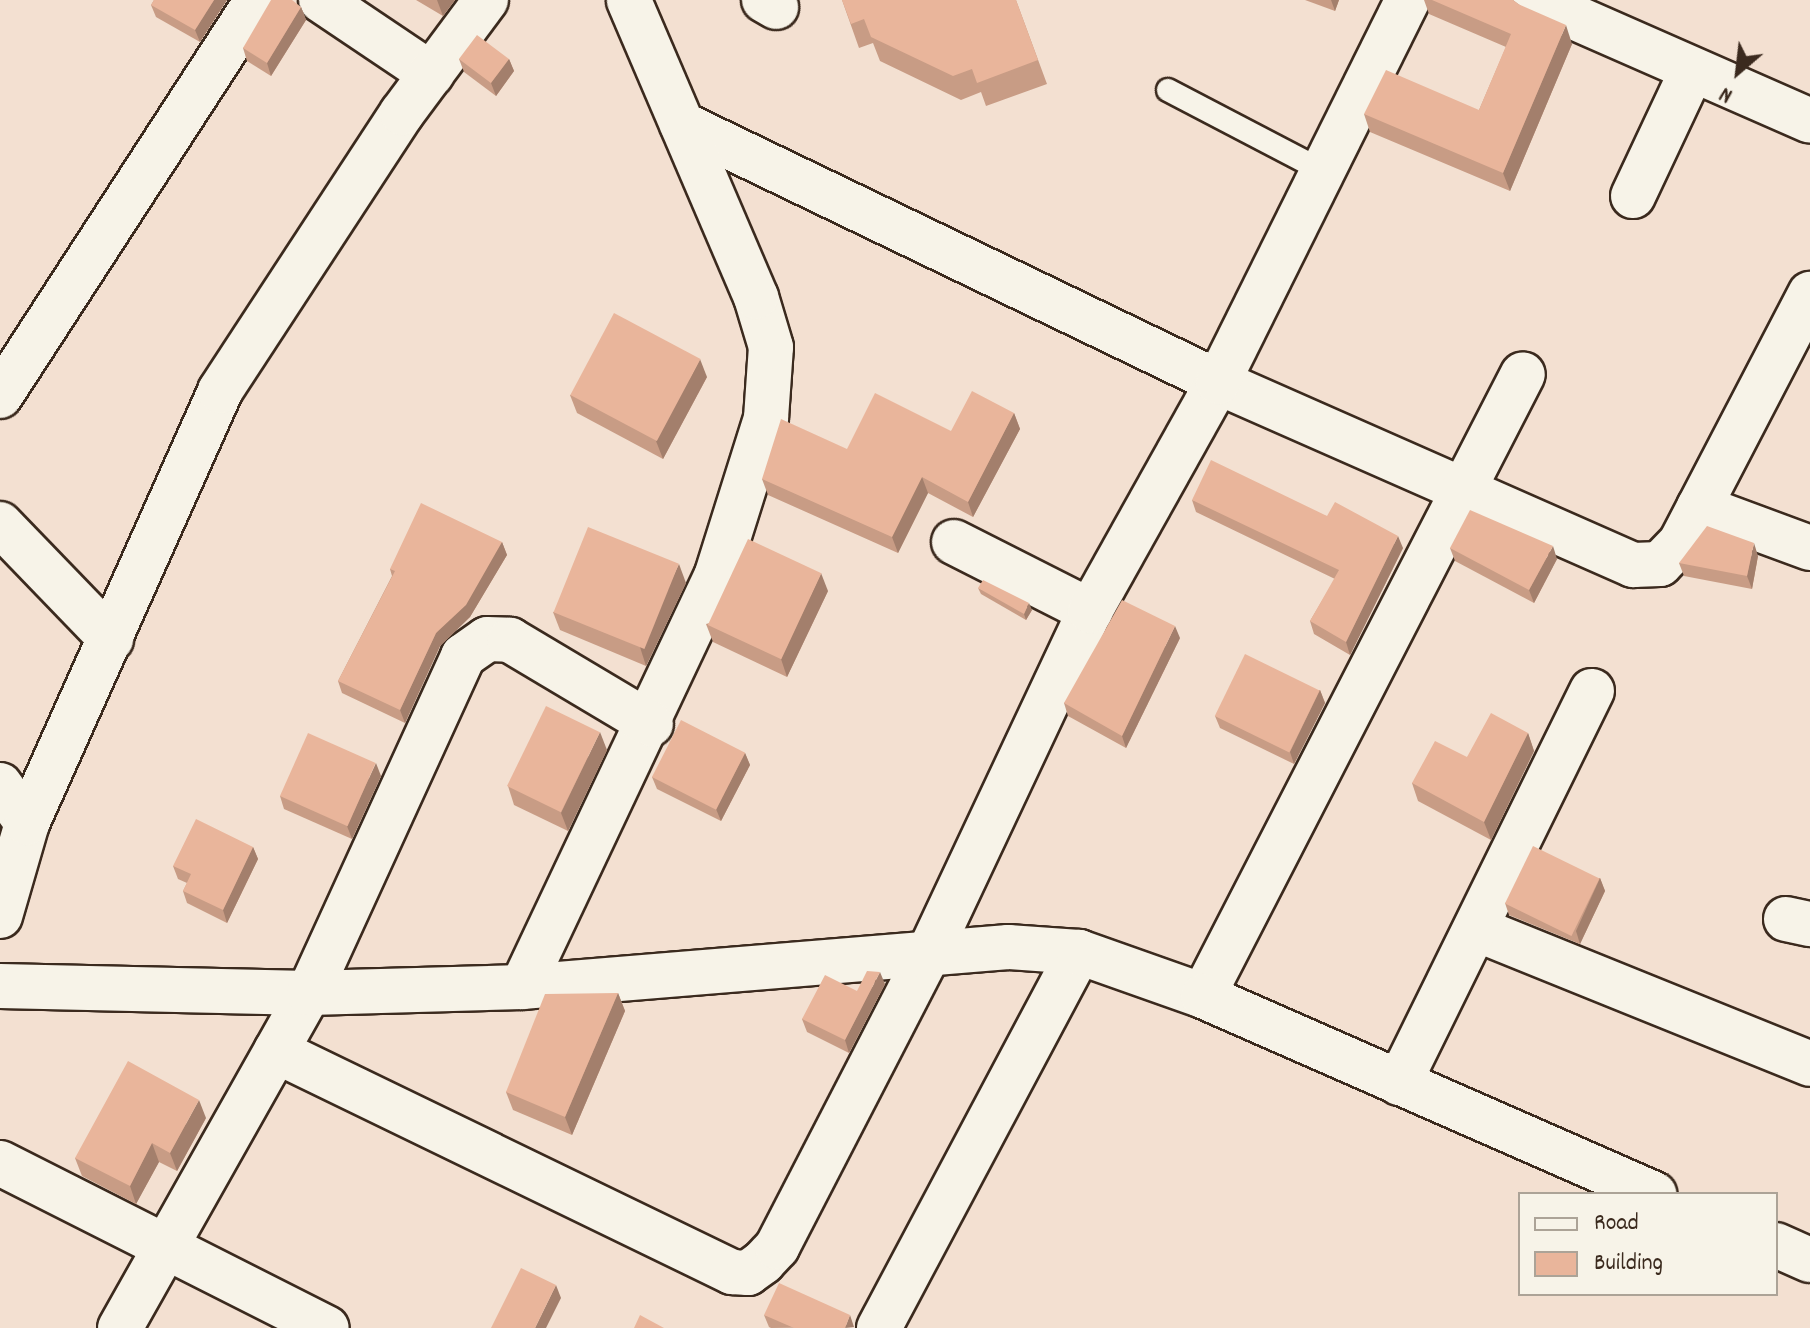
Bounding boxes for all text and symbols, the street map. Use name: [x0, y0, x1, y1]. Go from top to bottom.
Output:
north arrow: [1698, 32, 1778, 112]
text: N: [1714, 77, 1739, 110]
legend: [1518, 1192, 1778, 1296]
text: Road: [1594, 1207, 1639, 1241]
text: Building: [1594, 1247, 1663, 1281]

